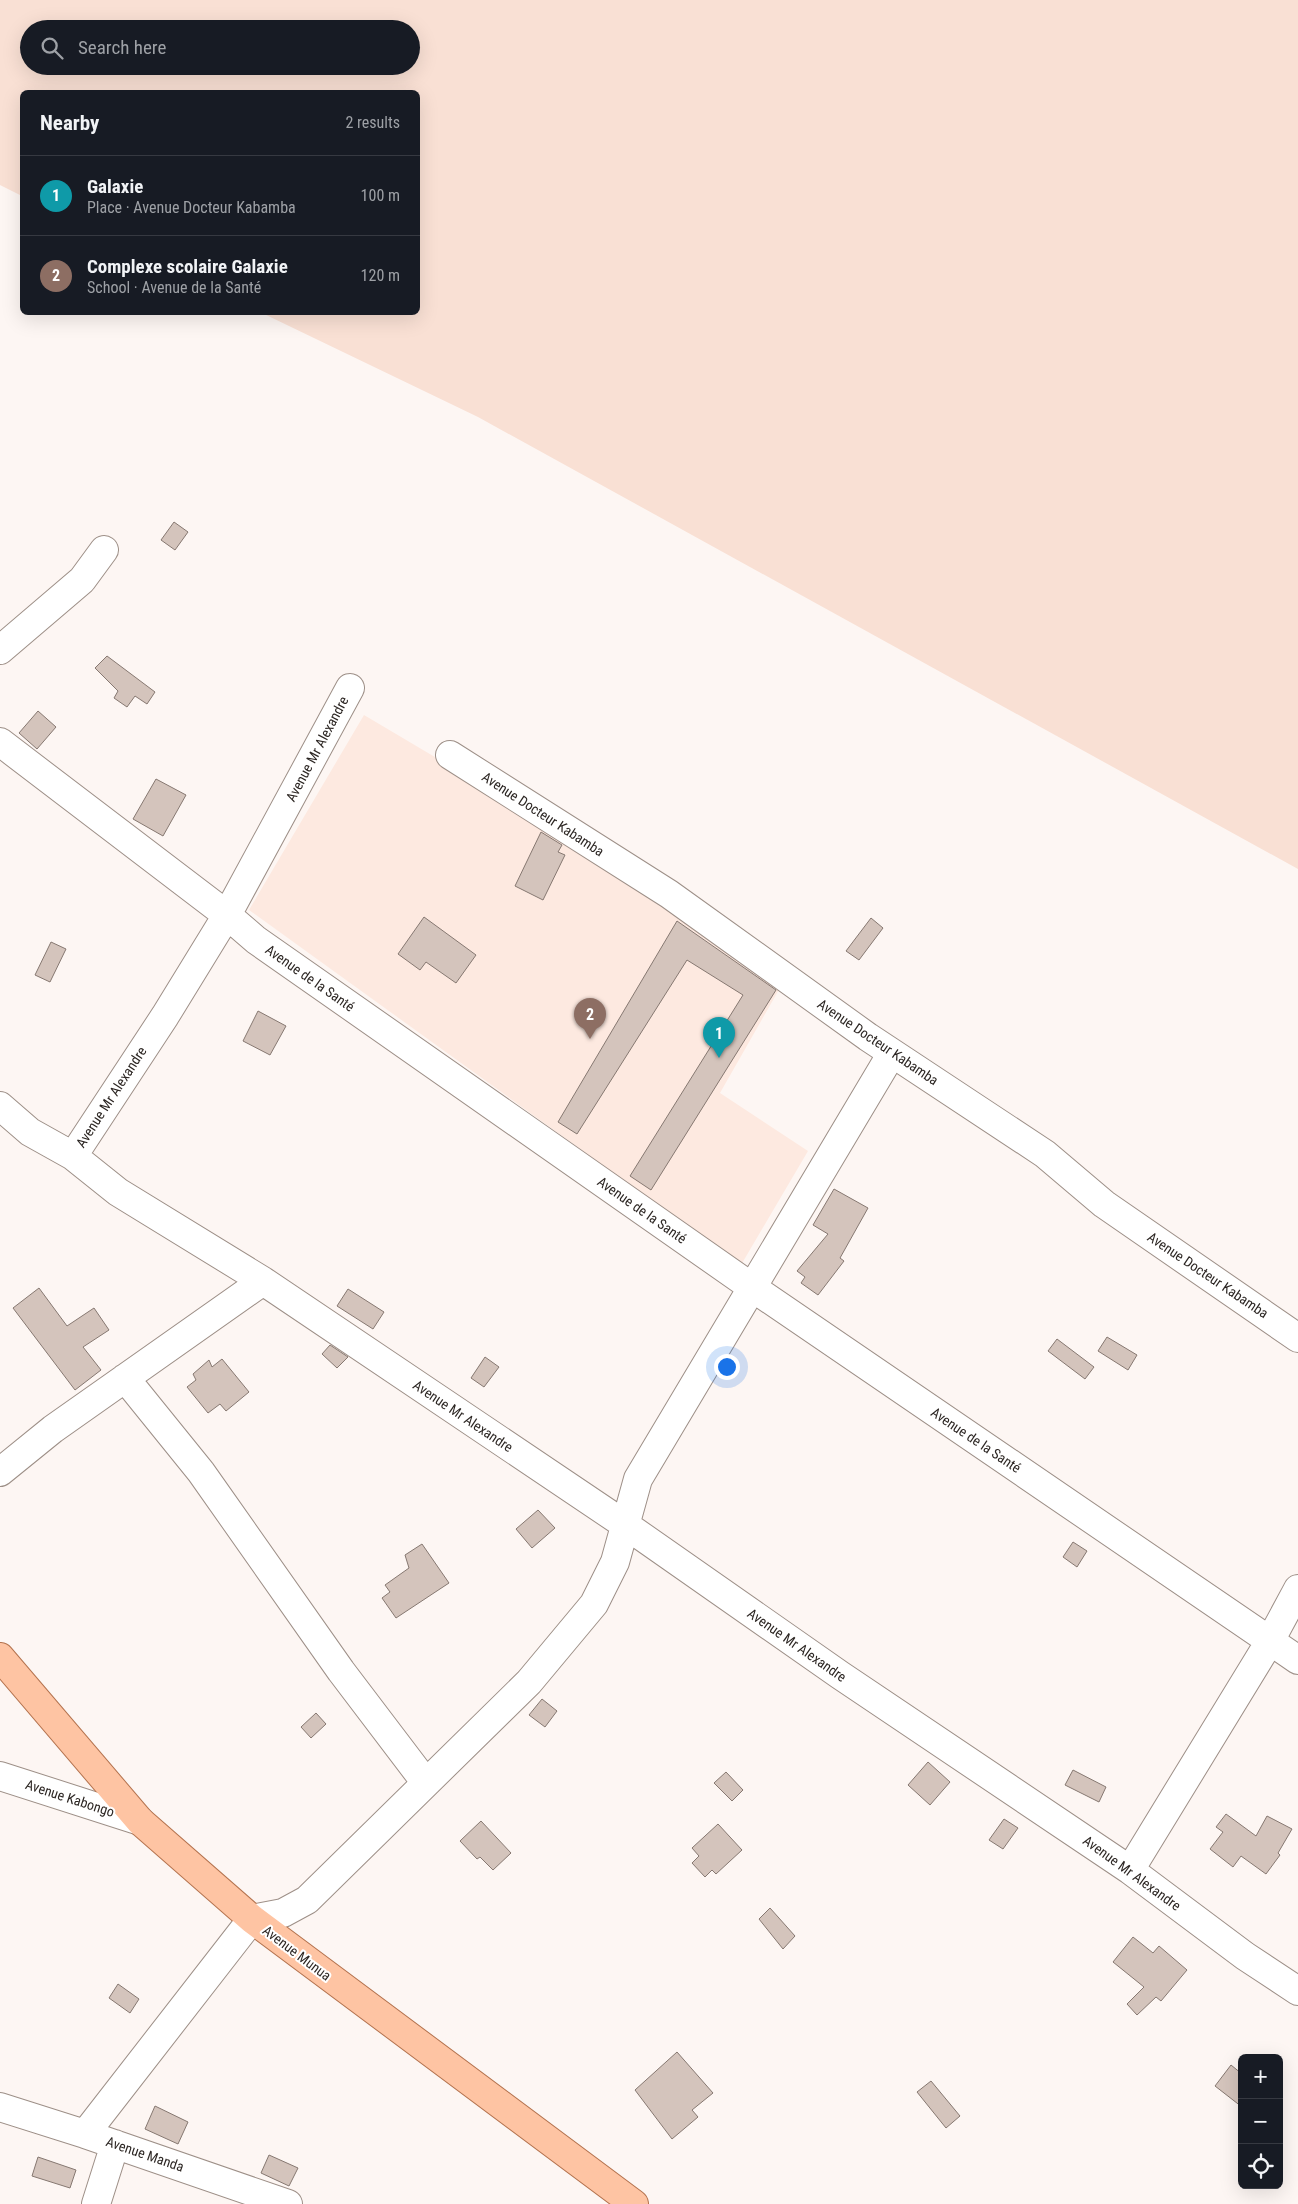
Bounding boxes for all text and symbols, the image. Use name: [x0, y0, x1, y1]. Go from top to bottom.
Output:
search box: [20, 20, 420, 75]
icon: search: [38, 34, 66, 62]
text: Search here: [78, 36, 166, 59]
text: Nearby: [40, 111, 99, 135]
text: 2 results: [345, 113, 400, 132]
text: Galaxie: [87, 175, 143, 198]
text: 1: [52, 186, 60, 205]
text: 100 m: [361, 186, 400, 205]
text: Place · Avenue Docteur Kabamba: [87, 198, 296, 217]
text: Complexe scolaire Galaxie: [87, 255, 288, 278]
text: 2: [52, 266, 60, 285]
text: 120 m: [361, 266, 400, 285]
text: School · Avenue de la Santé: [87, 278, 261, 297]
street label: Avenue Mr Alexandre: [283, 693, 352, 804]
street label: Avenue Docteur Kabamba: [479, 769, 607, 859]
street label: Avenue de la Santé: [262, 941, 358, 1015]
street label: Avenue Docteur Kabamba: [815, 996, 941, 1088]
pin: 2: [574, 998, 606, 1039]
pin: 1: [703, 1017, 735, 1058]
street label: Avenue Mr Alexandre: [73, 1043, 150, 1150]
street label: Avenue de la Santé: [594, 1173, 690, 1247]
street label: Avenue Docteur Kabamba: [1145, 1229, 1271, 1321]
your location: [714, 1354, 740, 1380]
street label: Avenue Mr Alexandre: [410, 1377, 516, 1456]
street label: Avenue de la Santé: [928, 1404, 1024, 1476]
street label: Avenue Mr Alexandre: [745, 1605, 850, 1685]
street label: Avenue Kabongo: [24, 1776, 116, 1820]
street label: Avenue Mr Alexandre: [1080, 1832, 1184, 1914]
street label: Avenue Munua: [260, 1922, 334, 1984]
map controls: [1238, 2054, 1283, 2189]
button: +: [1238, 2054, 1283, 2099]
button: −: [1238, 2099, 1283, 2144]
street label: Avenue Manda: [104, 2133, 186, 2175]
button: locate: [1238, 2144, 1283, 2189]

